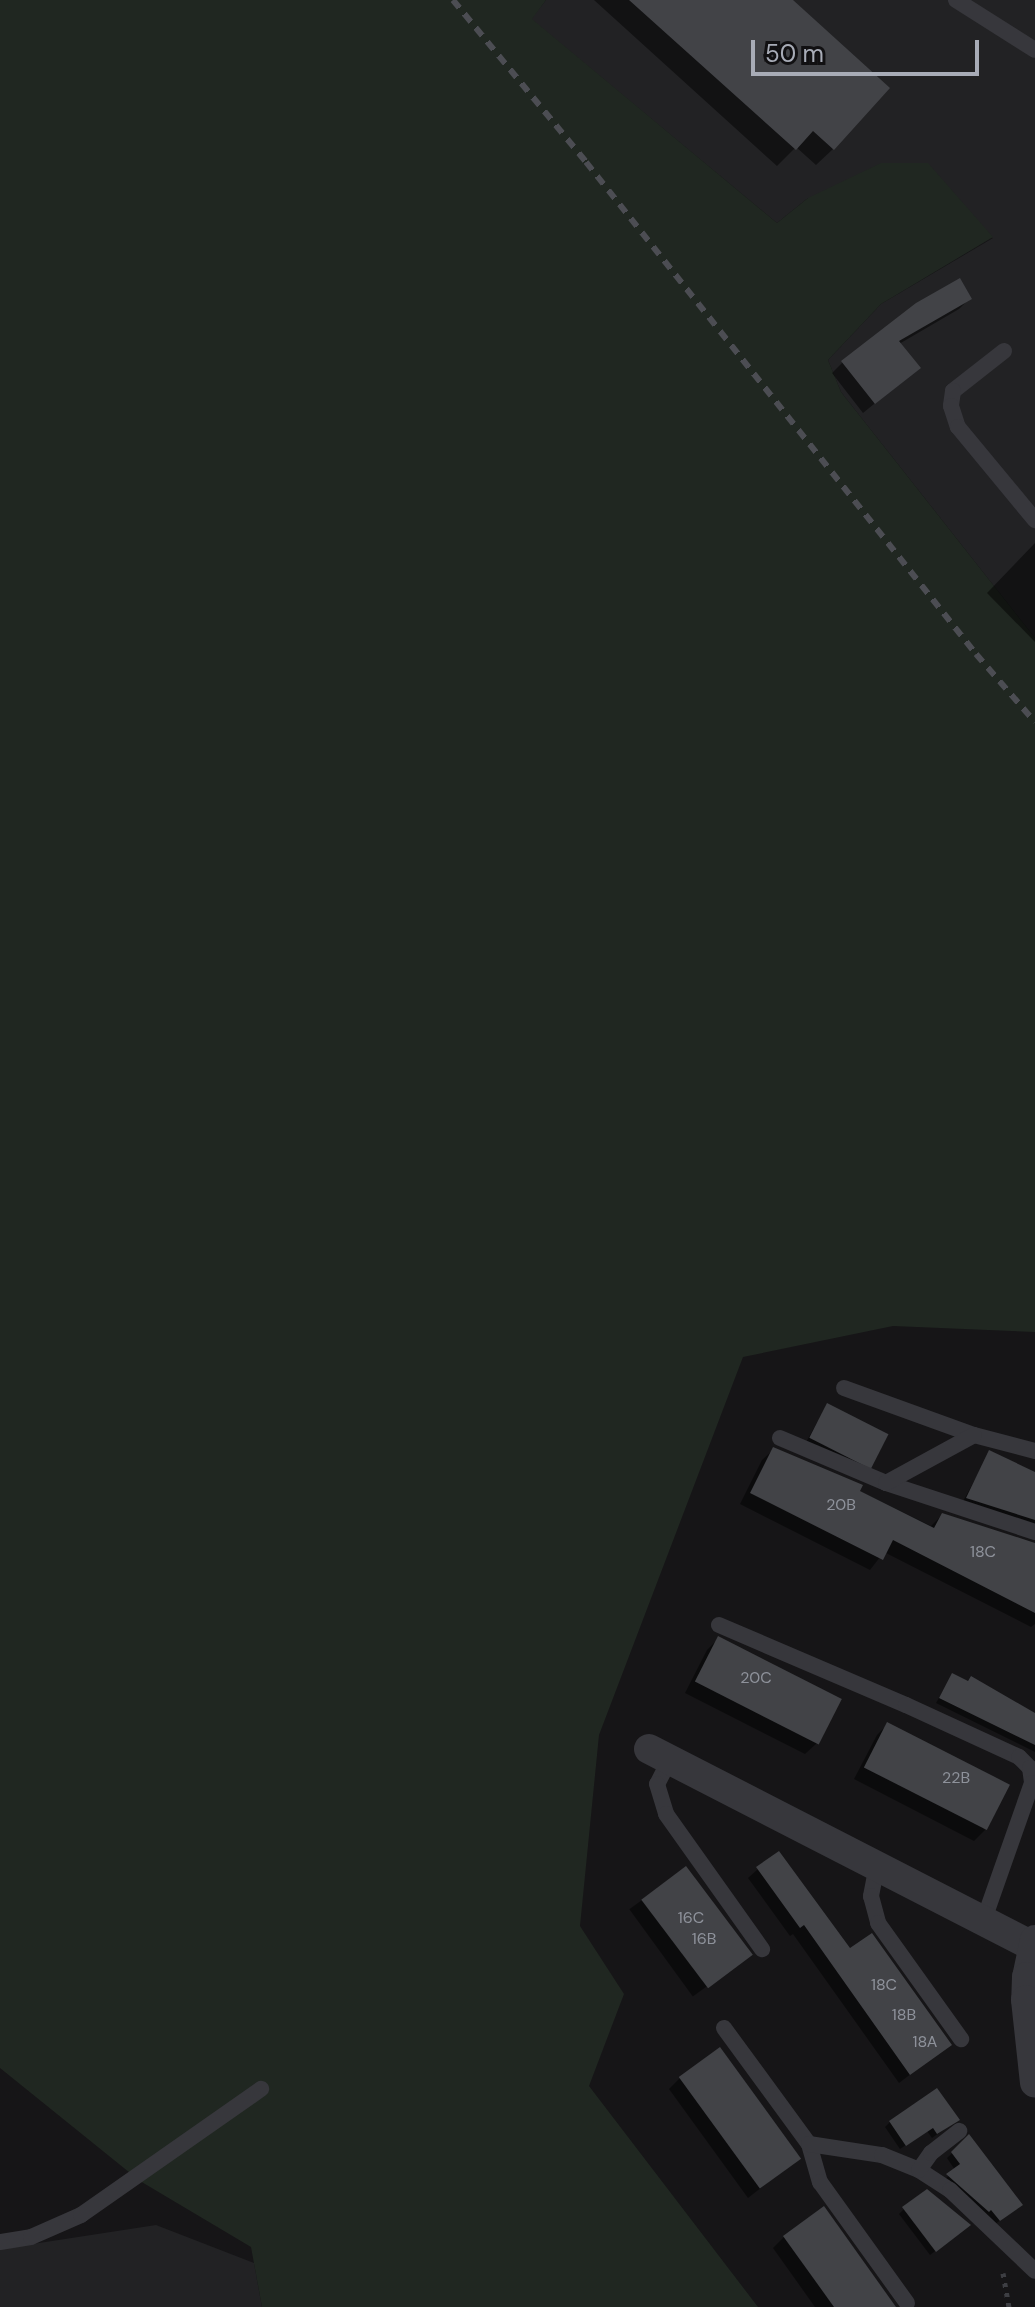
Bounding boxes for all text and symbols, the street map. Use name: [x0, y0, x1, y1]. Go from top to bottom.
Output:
scale bar: [755, 24, 983, 74]
text: 50 m: [765, 38, 824, 69]
house number: 20B: [826, 1495, 856, 1515]
house number: 18C: [970, 1542, 996, 1562]
house number: 20C: [740, 1668, 772, 1688]
house number: 22B: [942, 1768, 970, 1788]
house number: 16C: [678, 1908, 704, 1928]
house number: 16B: [692, 1929, 716, 1949]
house number: 18C: [871, 1975, 897, 1995]
house number: 18B: [892, 2005, 916, 2025]
house number: 18A: [913, 2032, 937, 2052]

